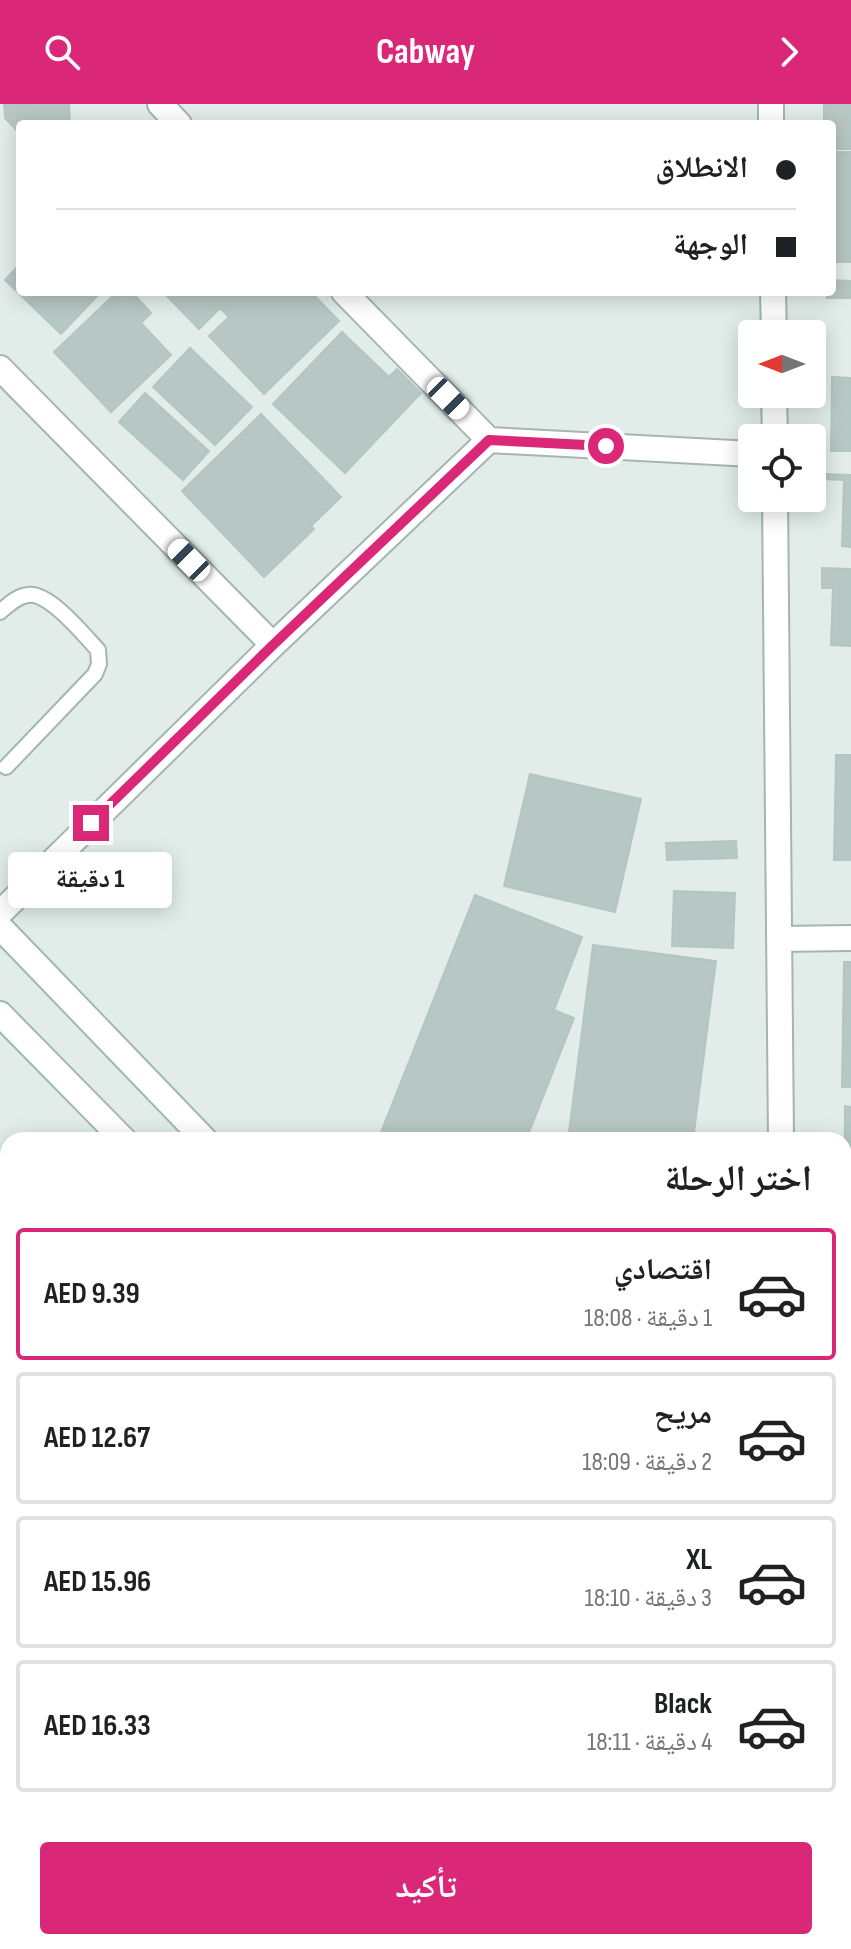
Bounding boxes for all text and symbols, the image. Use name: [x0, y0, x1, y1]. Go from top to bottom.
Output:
icon: search: [40, 30, 84, 74]
icon: forward: [767, 30, 811, 74]
text: Cabway: [376, 31, 475, 74]
text: الانطلاق: [655, 150, 748, 186]
text: الوجهة: [673, 227, 748, 263]
north arrow: [738, 320, 826, 408]
map controls: [738, 320, 826, 512]
car: [423, 373, 473, 423]
button: locate: [738, 424, 826, 512]
route start: [588, 428, 624, 464]
car: [164, 535, 214, 585]
route end: [73, 805, 109, 841]
callout: 1 دقيقة: [9, 851, 173, 907]
text: 1 دقيقة: [56, 864, 124, 895]
text: اختر الرحلة: [664, 1158, 812, 1201]
text: اقتصادي: [614, 1252, 712, 1288]
icon: car: [736, 1258, 808, 1330]
text: AED 9.39: [44, 1276, 140, 1312]
text: 1 دقيقة · 18:08: [584, 1303, 712, 1334]
text: مريح: [654, 1396, 712, 1432]
icon: car: [736, 1402, 808, 1474]
text: AED 12.67: [44, 1420, 150, 1456]
text: 2 دقيقة · 18:09: [582, 1447, 712, 1478]
text: XL: [686, 1542, 712, 1578]
icon: car: [736, 1546, 808, 1618]
text: AED 15.96: [44, 1564, 151, 1600]
text: 3 دقيقة · 18:10: [585, 1583, 712, 1614]
text: Black: [654, 1686, 712, 1722]
icon: car: [736, 1690, 808, 1762]
text: AED 16.33: [44, 1708, 151, 1744]
text: 4 دقيقة · 18:11: [587, 1727, 712, 1758]
button: تأكيد: [40, 1842, 812, 1934]

